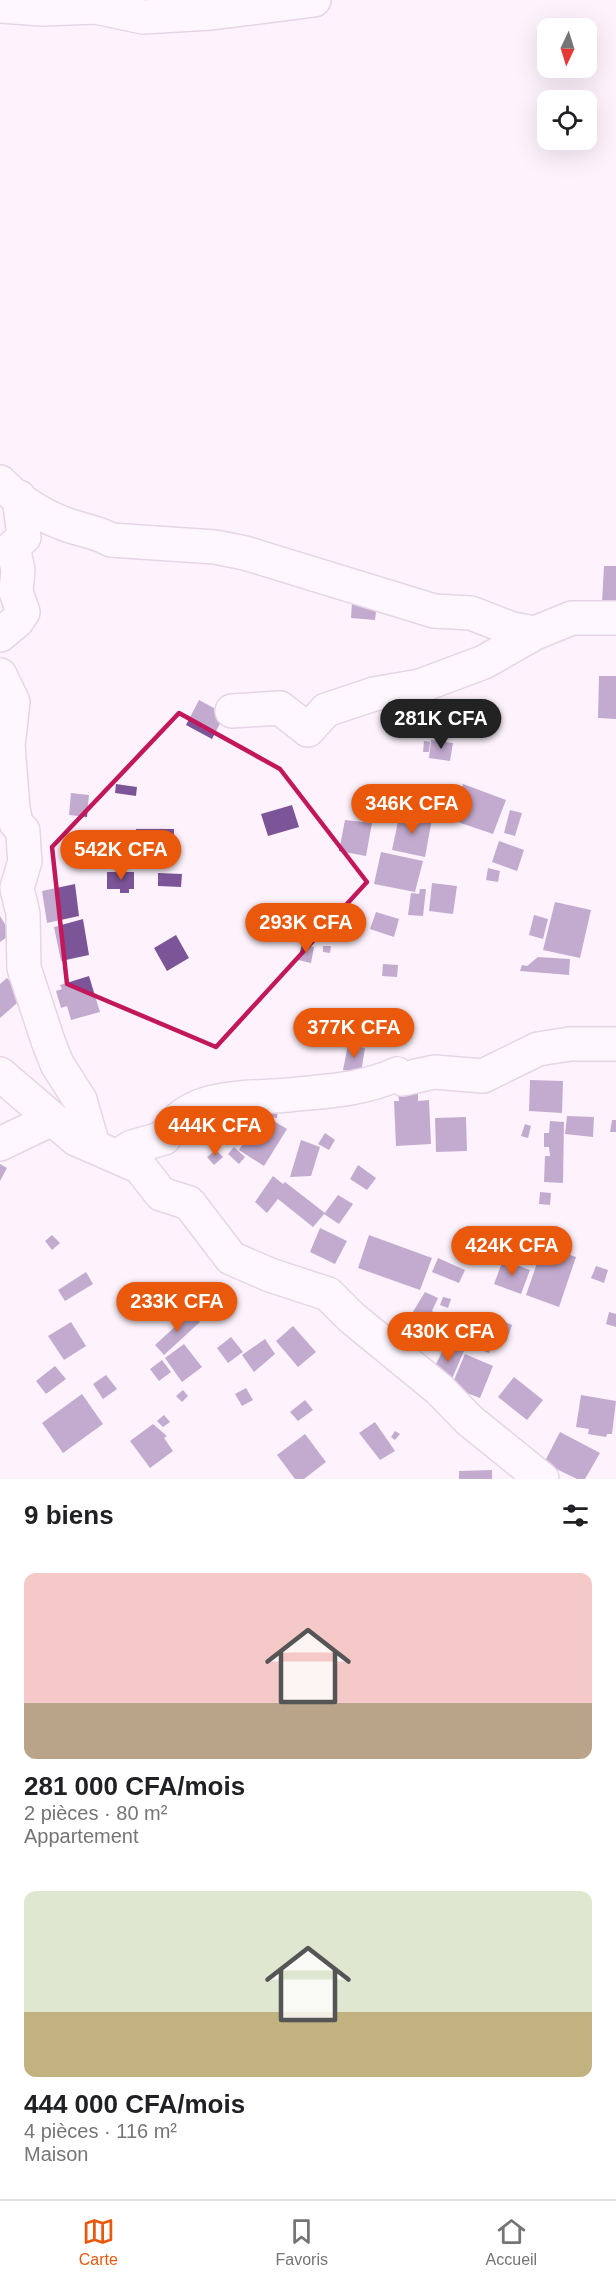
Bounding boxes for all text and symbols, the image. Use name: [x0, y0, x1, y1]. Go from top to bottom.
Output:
north arrow: [537, 18, 597, 78]
map controls: [537, 18, 597, 150]
button: locate: [537, 90, 597, 150]
pin: 281K CFA: [379, 699, 503, 750]
text: 281K CFA: [394, 707, 488, 729]
pin: 346K CFA: [350, 784, 474, 835]
text: 346K CFA: [365, 792, 459, 814]
pin: 542K CFA: [59, 830, 183, 881]
text: 542K CFA: [74, 838, 168, 860]
pin: 293K CFA: [244, 903, 368, 954]
text: 293K CFA: [259, 911, 353, 933]
pin: 377K CFA: [292, 1008, 416, 1059]
text: 377K CFA: [307, 1016, 401, 1038]
pin: 444K CFA: [153, 1106, 277, 1157]
text: 444K CFA: [168, 1114, 262, 1136]
pin: 424K CFA: [450, 1226, 574, 1277]
text: 424K CFA: [465, 1234, 559, 1256]
pin: 233K CFA: [115, 1282, 239, 1333]
text: 233K CFA: [130, 1290, 224, 1312]
pin: 430K CFA: [386, 1312, 510, 1363]
text: 430K CFA: [401, 1320, 495, 1342]
icon: filters: [559, 1499, 592, 1532]
text: 9 biens: [24, 1500, 114, 1530]
icon: home: [254, 1612, 362, 1720]
text: 281 000 CFA/mois: [24, 1771, 245, 1801]
text: 2 pièces · 80 m²: [24, 1802, 167, 1824]
text: Appartement: [24, 1825, 139, 1847]
icon: home: [254, 1930, 362, 2038]
text: 444 000 CFA/mois: [24, 2089, 245, 2119]
text: 4 pièces · 116 m²: [24, 2120, 177, 2142]
text: Maison: [24, 2143, 88, 2165]
tab: Carte: [79, 2215, 118, 2269]
tab: Favoris: [276, 2215, 328, 2269]
tab: Accueil: [486, 2215, 537, 2269]

